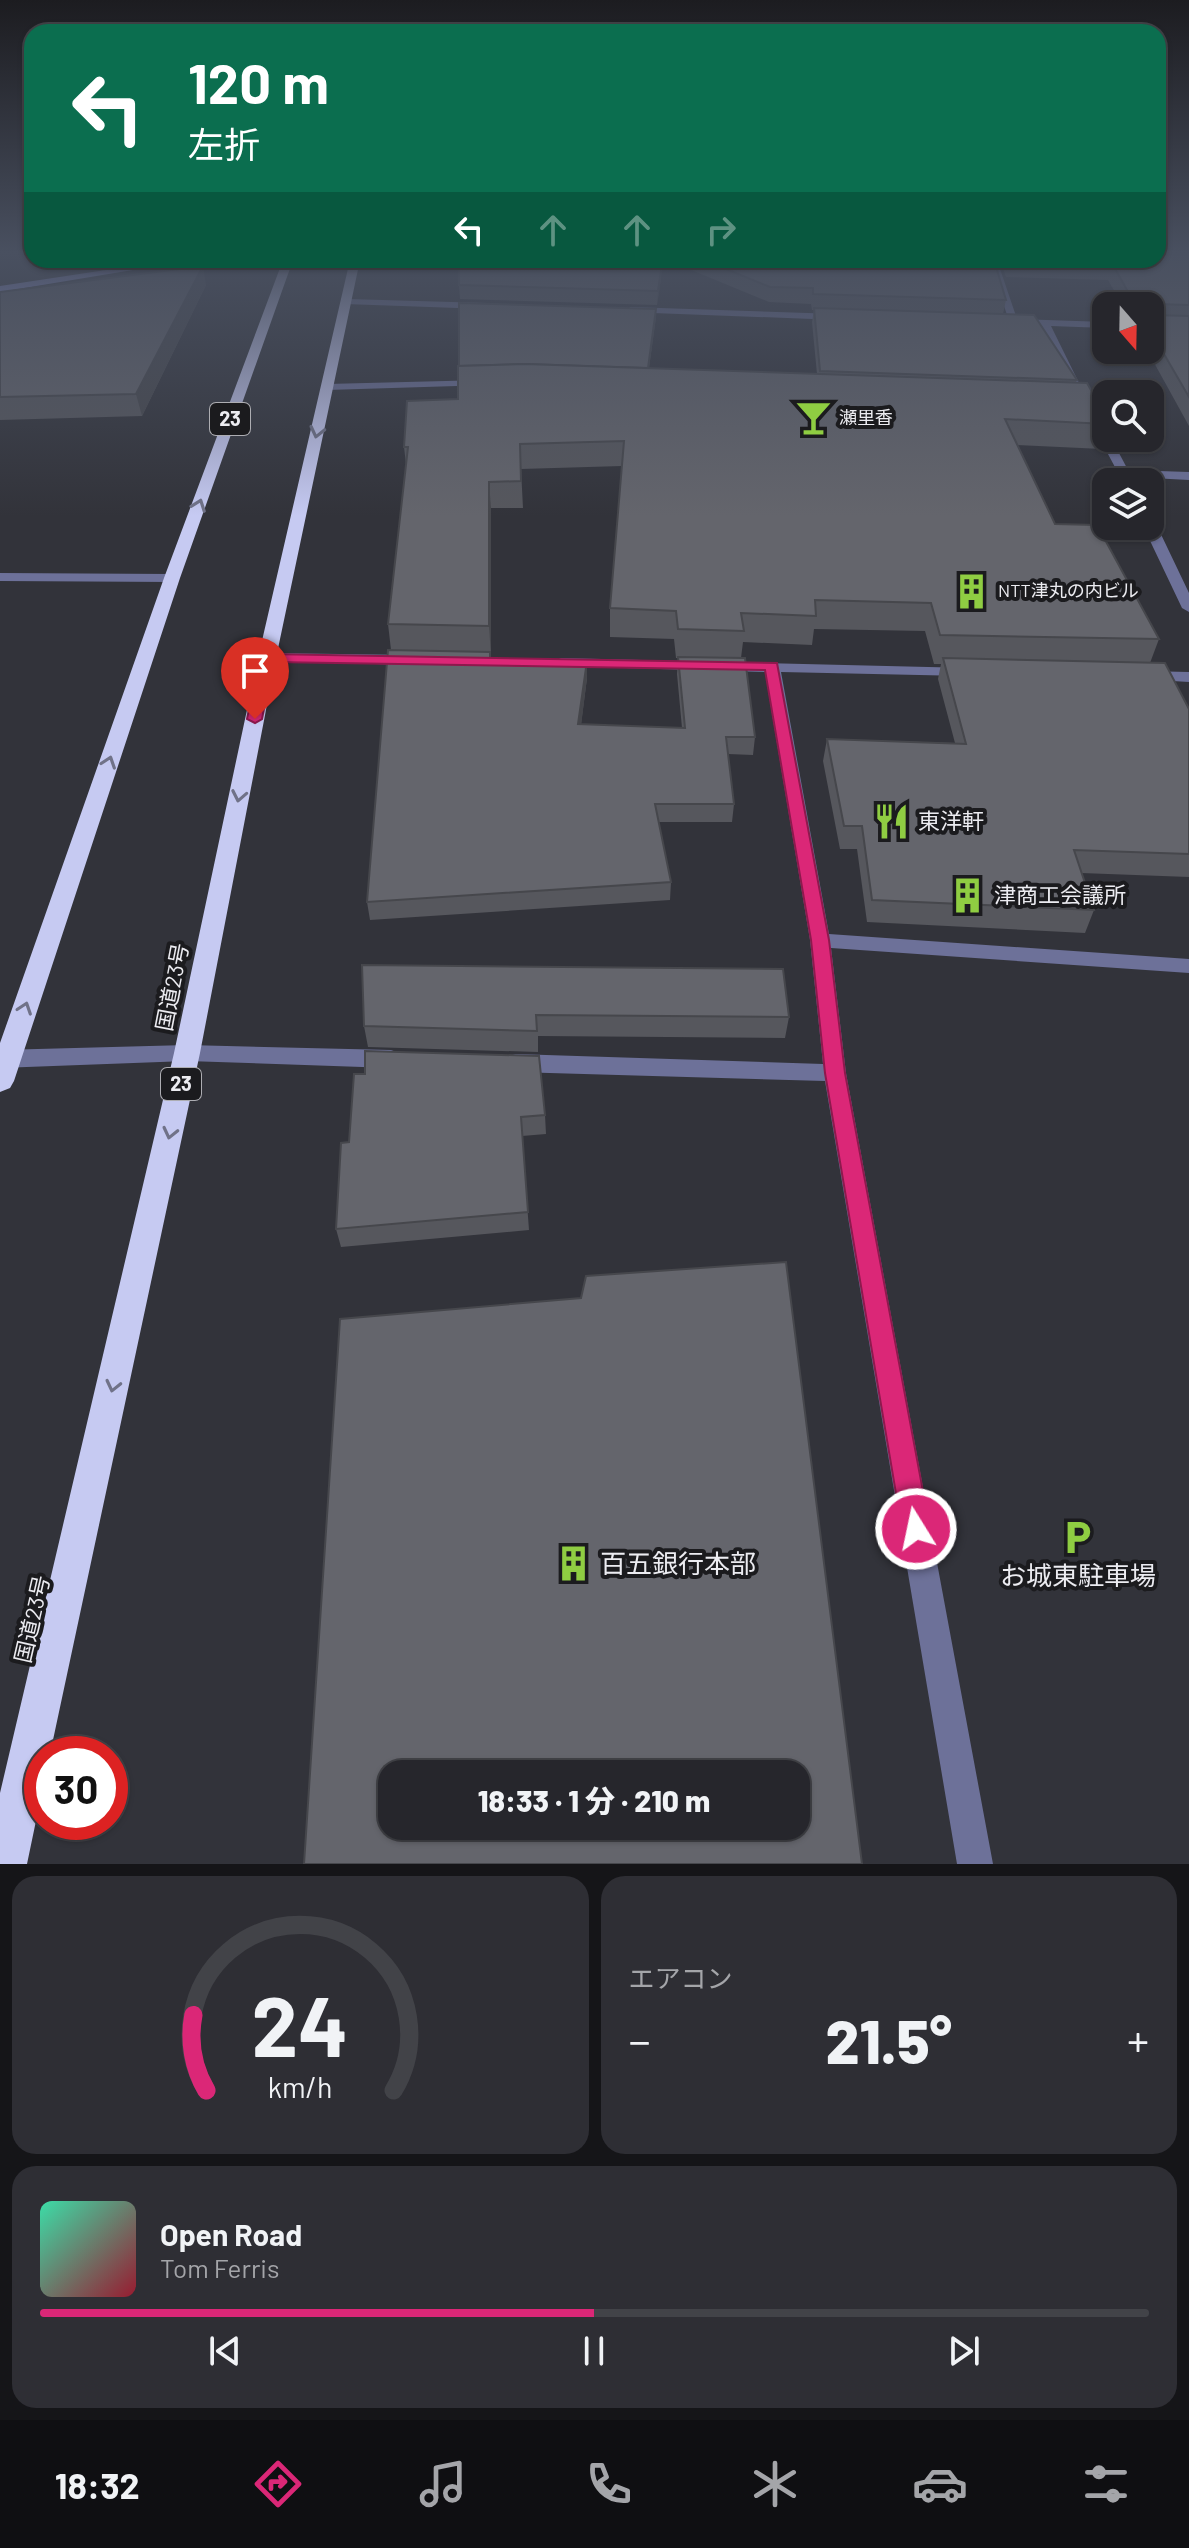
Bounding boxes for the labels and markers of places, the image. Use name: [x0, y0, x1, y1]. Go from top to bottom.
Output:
bar icon: 瀬里香: [794, 399, 832, 437]
place label: 瀬里香: [839, 406, 893, 428]
building icon: NTT津丸の内ビル: [953, 572, 991, 610]
place label: NTT津丸の内ビル: [998, 579, 1139, 601]
pin: [221, 637, 289, 719]
restaurant icon: 東洋軒: [873, 802, 911, 840]
place label: 東洋軒: [918, 807, 984, 833]
building icon: 津商工会議所: [949, 876, 987, 914]
place label: 津商工会議所: [994, 881, 1126, 907]
parking icon: お城東駐車場: [1059, 1518, 1097, 1556]
building icon: 百五銀行本部: [555, 1545, 593, 1583]
place label: 百五銀行本部: [600, 1547, 756, 1578]
place label: お城東駐車場: [1000, 1559, 1156, 1590]

